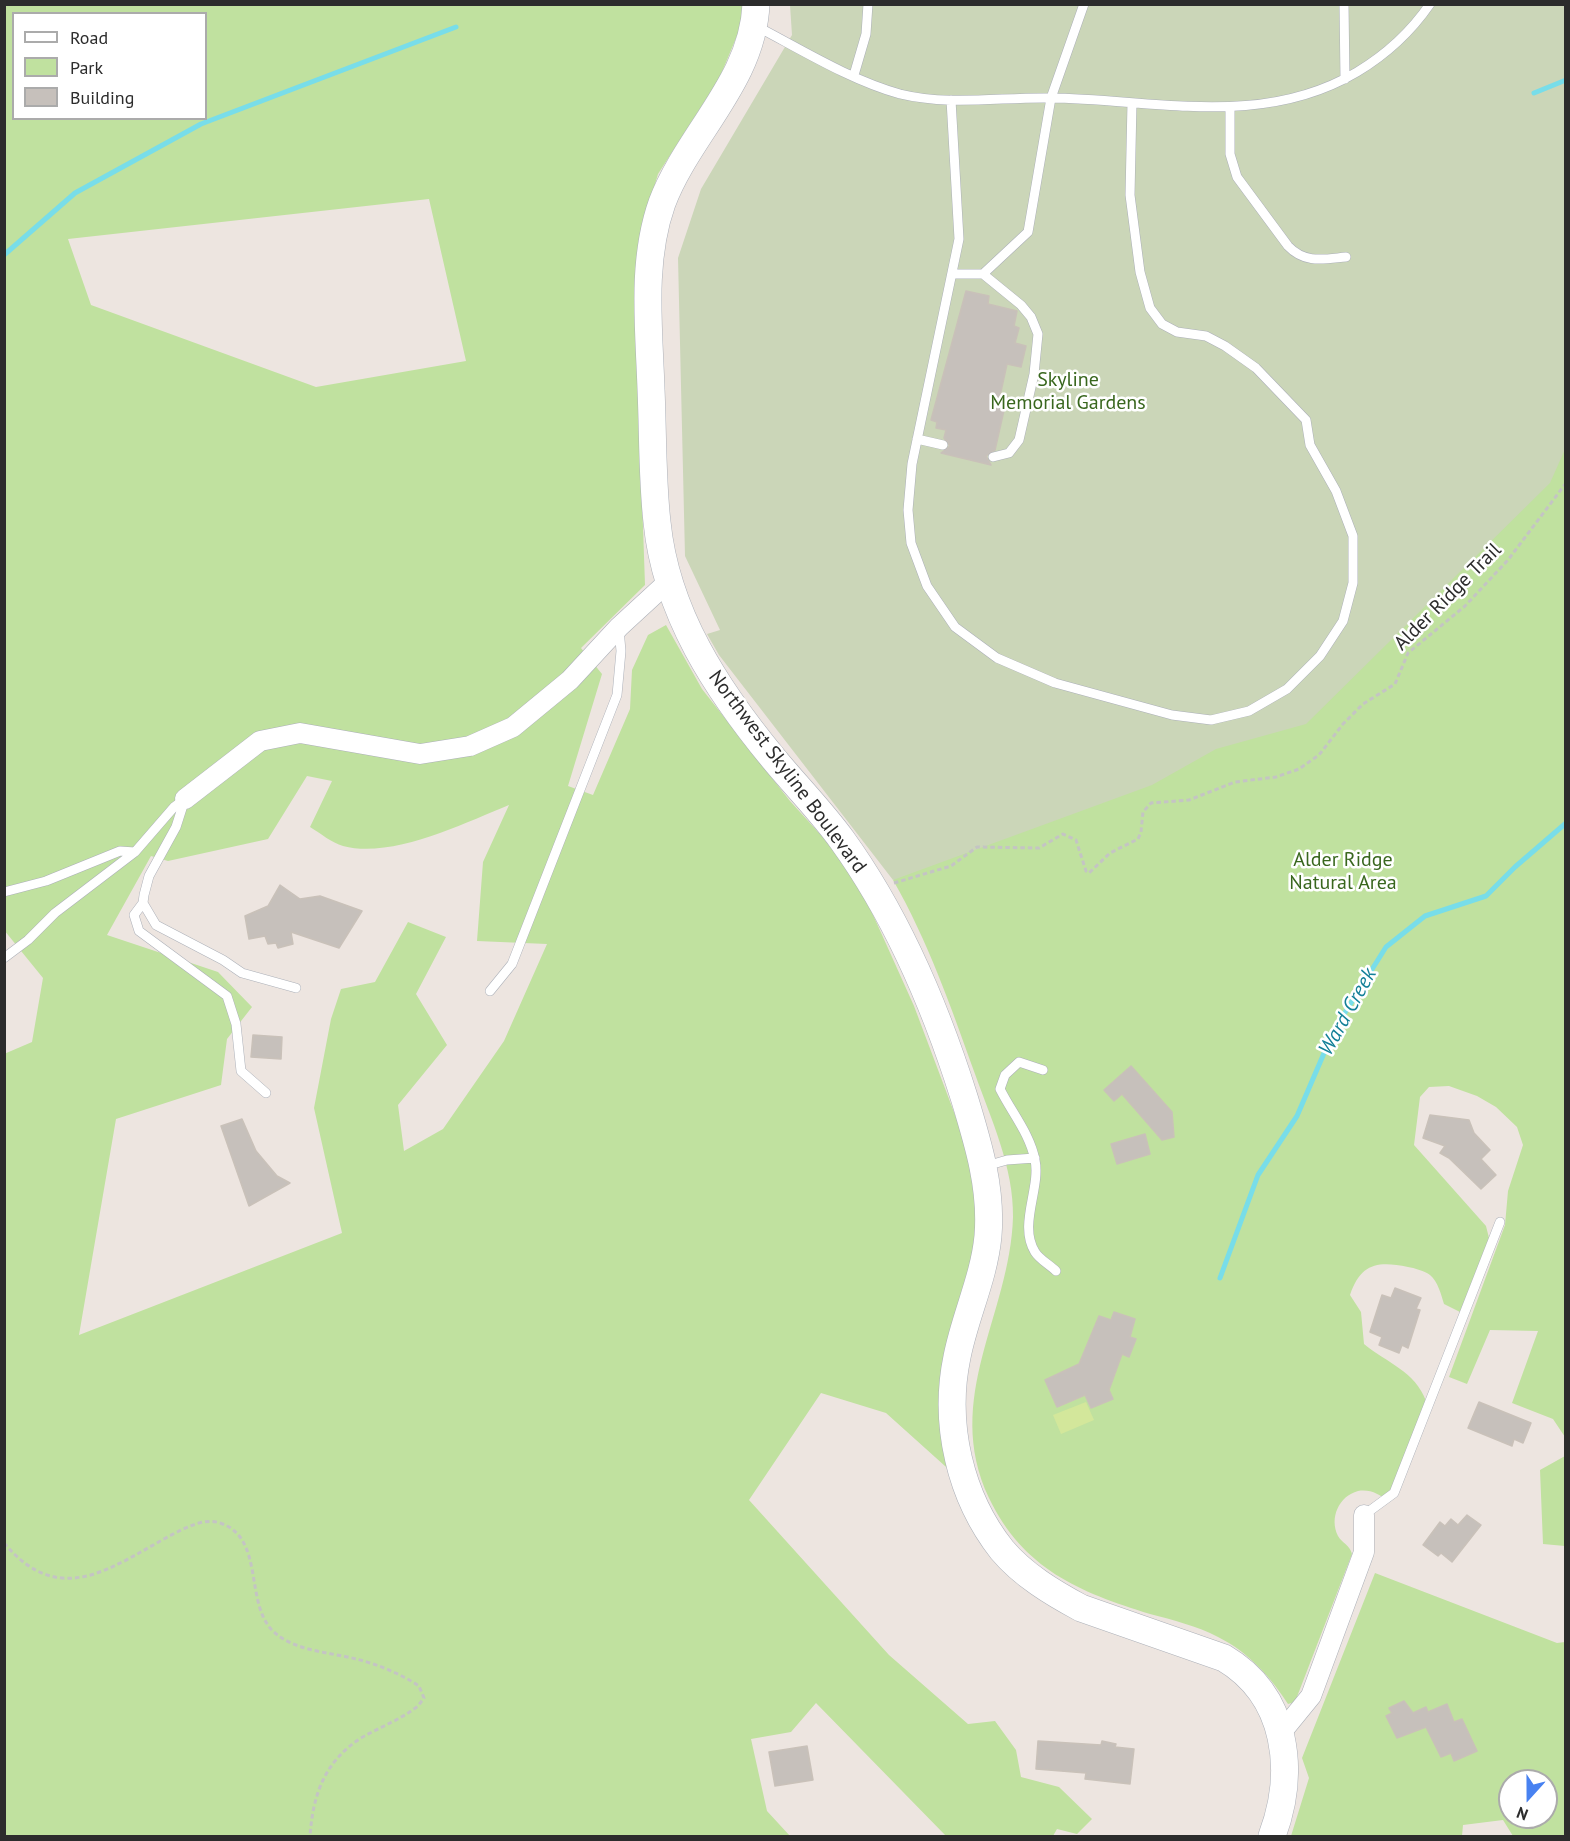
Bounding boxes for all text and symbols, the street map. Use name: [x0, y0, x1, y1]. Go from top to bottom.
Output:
legend: [12, 12, 207, 120]
text: Road: [70, 26, 108, 49]
text: Park: [70, 56, 103, 79]
text: Building: [70, 86, 134, 109]
park label: Skyline Memorial Gardens: [990, 368, 1146, 415]
street label: Alder Ridge Trail: [1389, 538, 1507, 656]
street label: Northwest Skyline Boulevard: [703, 666, 871, 878]
park label: Alder Ridge Natural Area: [1289, 848, 1397, 895]
water label: Ward Creek: [1314, 964, 1382, 1060]
north arrow: [1498, 1769, 1558, 1829]
text: N: [1514, 1803, 1531, 1825]

